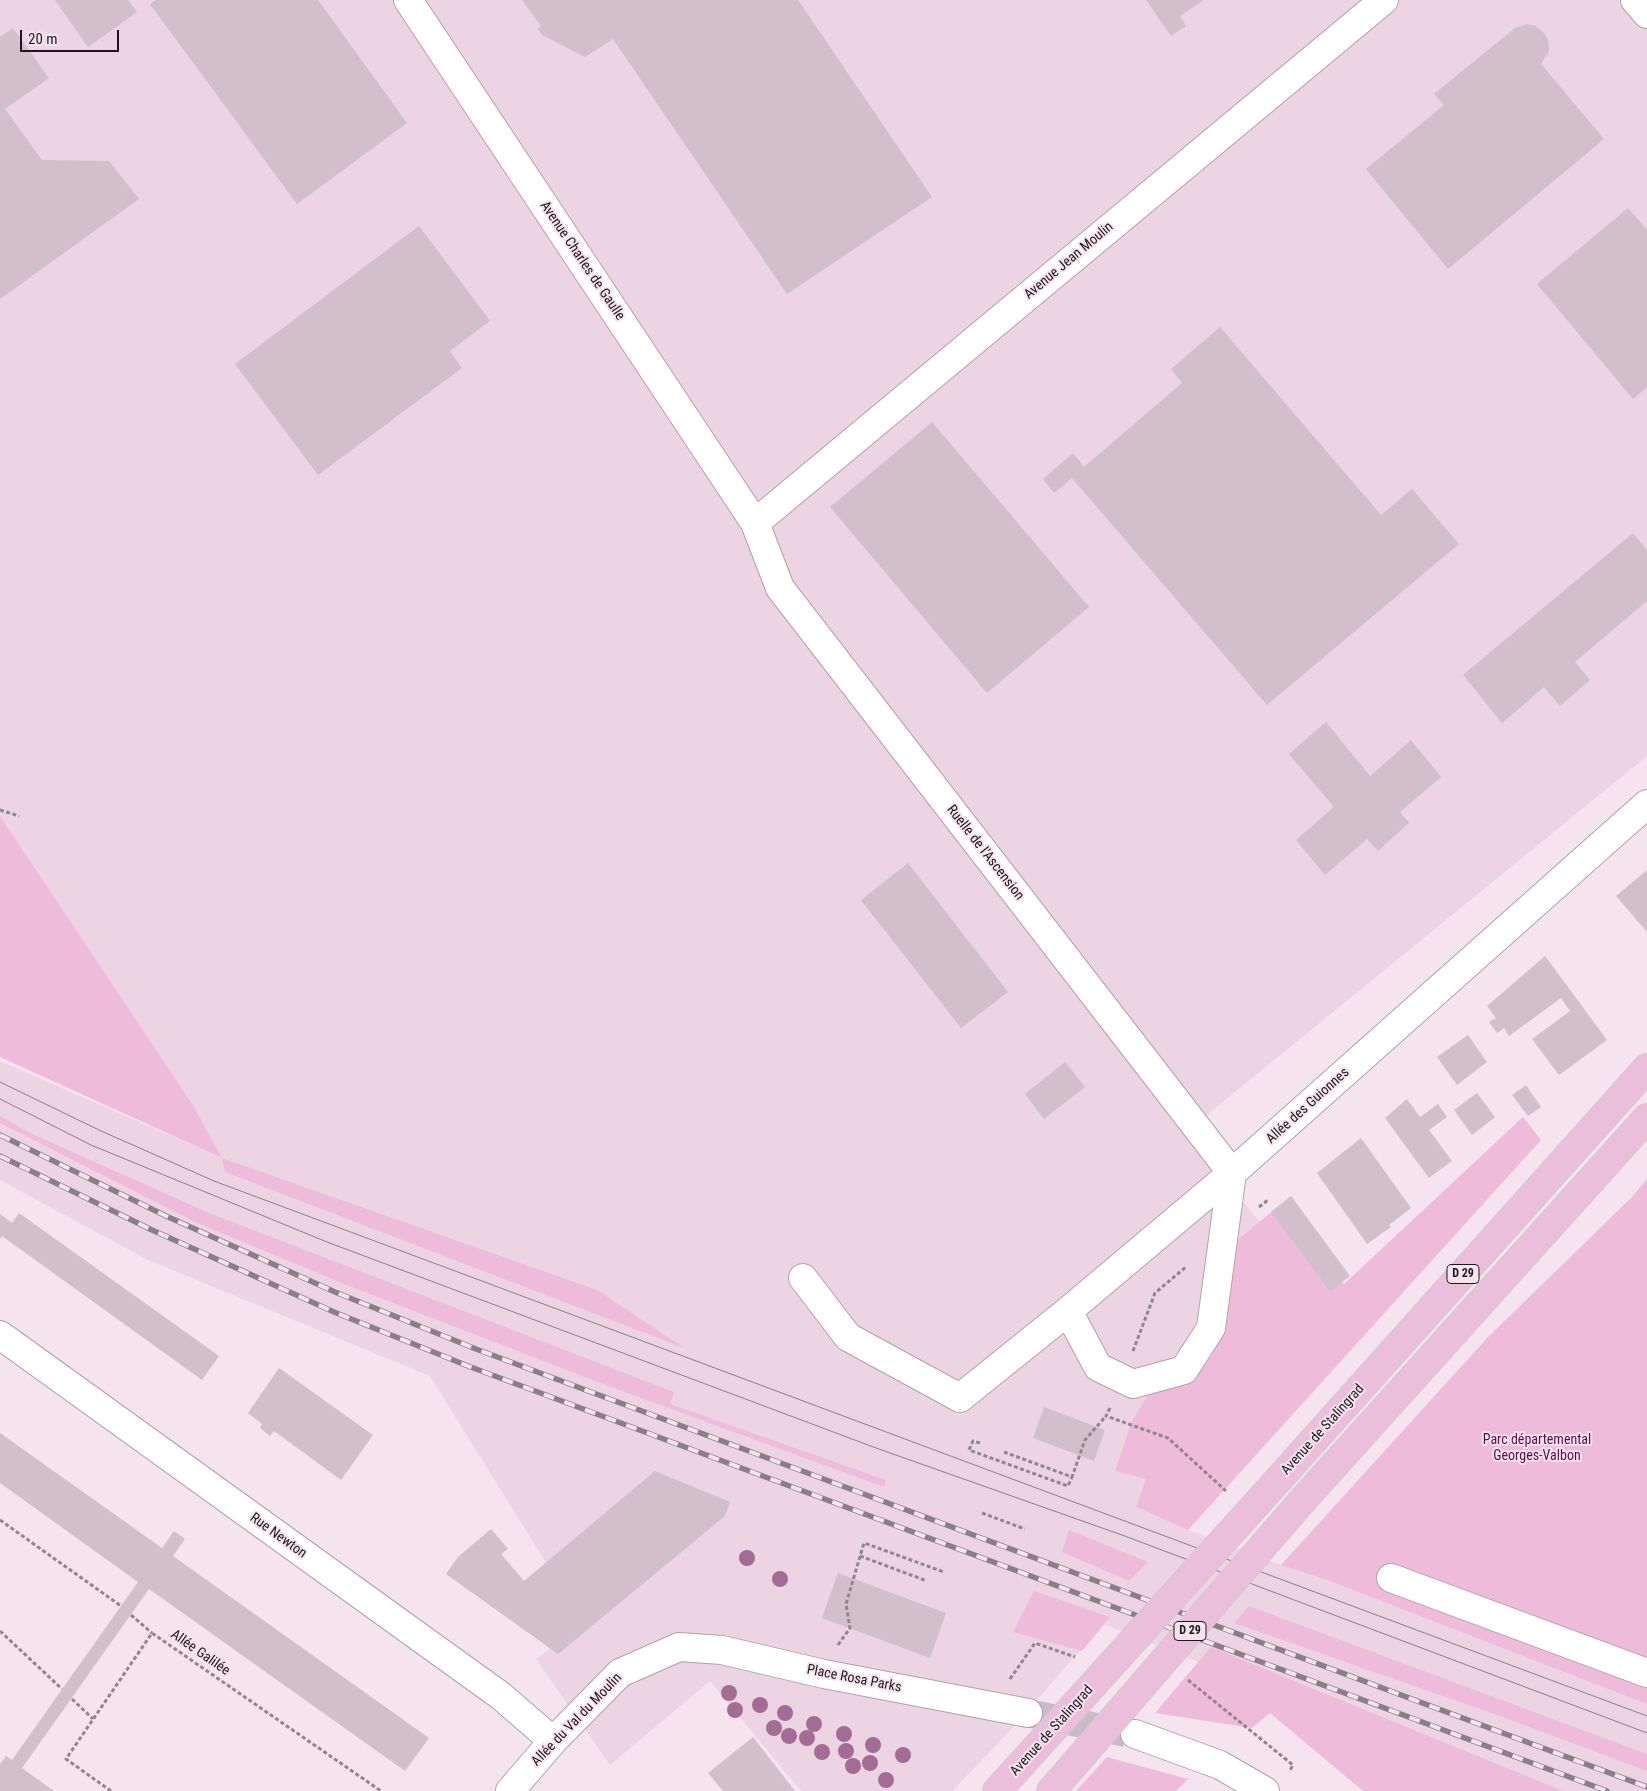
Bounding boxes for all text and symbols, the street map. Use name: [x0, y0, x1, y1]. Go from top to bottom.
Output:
scale bar: [22, 20, 121, 52]
text: 20 m: [28, 30, 58, 48]
street label: Avenue Charles de Gaulle: [536, 198, 628, 324]
street label: Avenue Jean Moulin: [1021, 219, 1117, 303]
street label: Ruelle de l'Ascension: [943, 802, 1027, 904]
street label: Allée des Guionnes: [1263, 1064, 1353, 1148]
road number: D 29: [1447, 1264, 1479, 1284]
street label: Avenue de Stalingrad: [1278, 1381, 1368, 1479]
park label: Parc départemental Georges-Valbon: [1483, 1432, 1591, 1464]
street label: Rue Newton: [246, 1510, 310, 1562]
road number: D 29: [1174, 1622, 1206, 1640]
street label: Allée Galilée: [167, 1626, 233, 1680]
street label: Place Rosa Parks: [805, 1662, 903, 1696]
street label: Allée du Val du Moulin: [528, 1670, 626, 1770]
street label: Avenue de Stalingrad: [1007, 1682, 1097, 1780]

